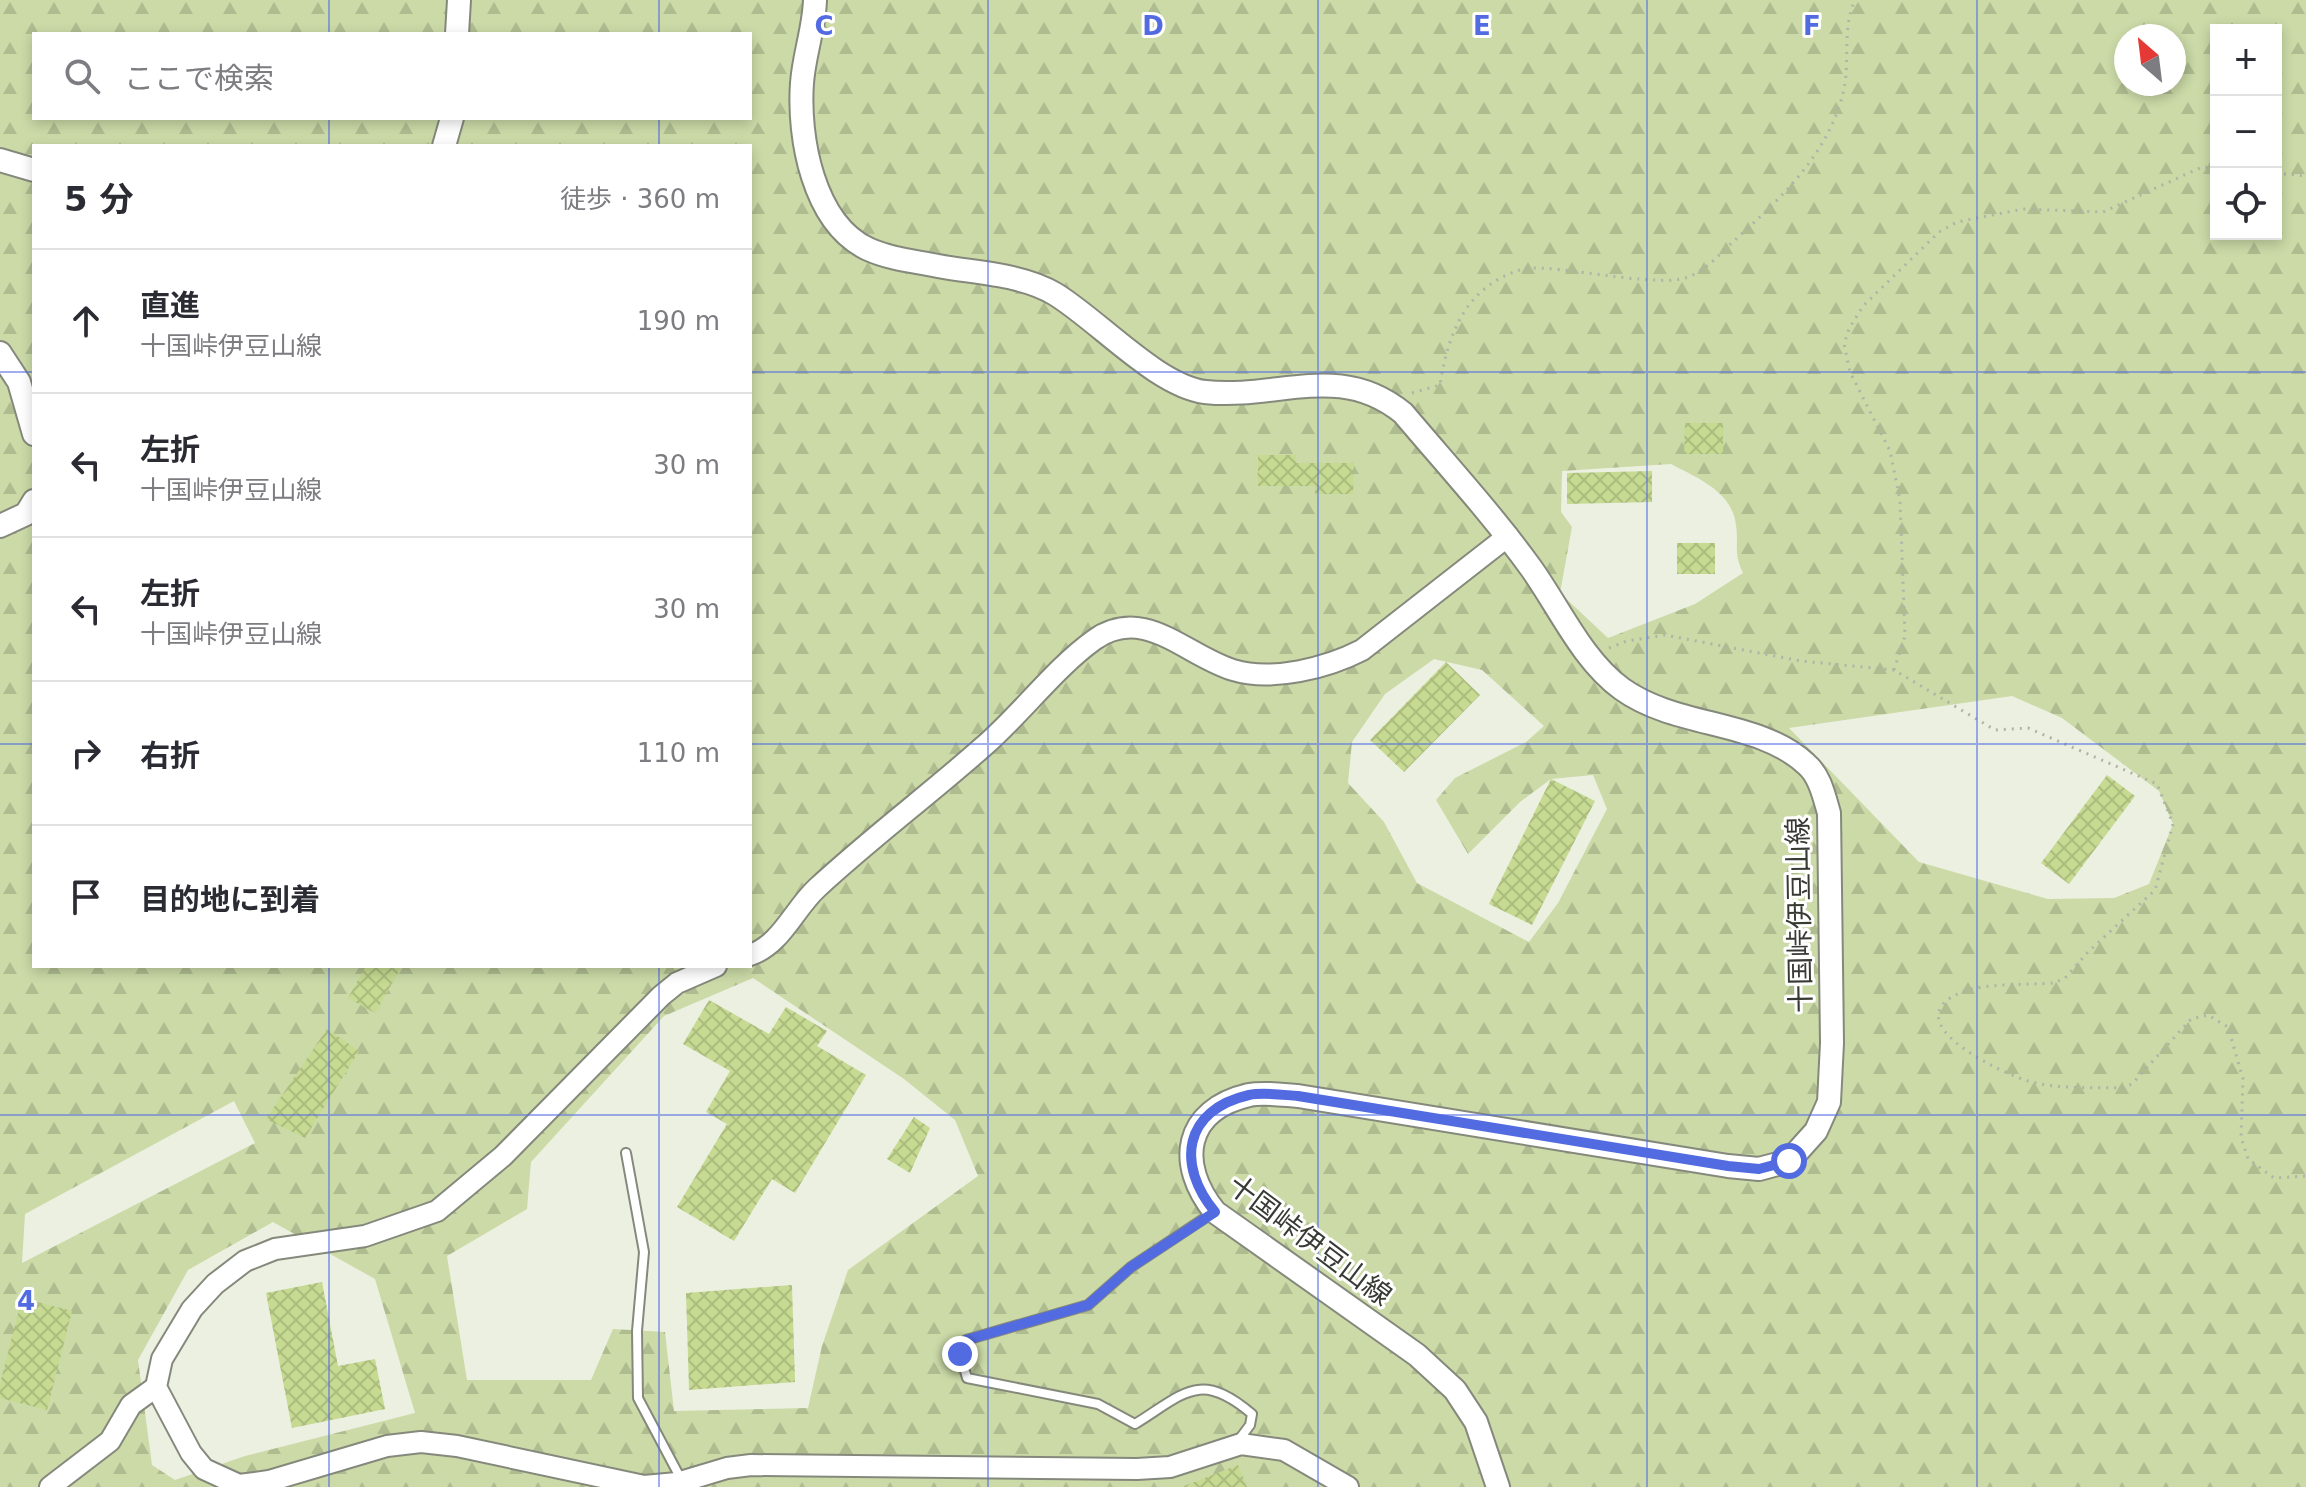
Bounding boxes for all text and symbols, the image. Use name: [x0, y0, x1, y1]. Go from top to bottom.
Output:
text: C: [814, 11, 834, 41]
text: D: [1142, 11, 1164, 41]
text: E: [1473, 11, 1491, 41]
text: F: [1803, 11, 1821, 41]
north arrow: [2114, 24, 2186, 96]
map controls: [2210, 24, 2282, 240]
button: +: [2210, 24, 2282, 96]
search box: [32, 32, 752, 120]
icon: search: [60, 54, 104, 98]
text: ここで検索: [124, 61, 274, 96]
button: −: [2210, 96, 2282, 168]
button: locate: [2210, 168, 2282, 240]
text: 5 分: [64, 179, 134, 219]
text: 徒歩 · 360 m: [560, 184, 720, 214]
text: 直進: [140, 288, 200, 323]
icon: ahead: [64, 299, 108, 343]
text: 190 m: [637, 306, 720, 336]
text: 十国峠伊豆山線: [140, 331, 322, 361]
text: 左折: [140, 432, 200, 467]
icon: left: [64, 443, 108, 487]
text: 30 m: [653, 450, 720, 480]
text: 十国峠伊豆山線: [140, 475, 322, 505]
text: 左折: [140, 576, 200, 611]
icon: left: [64, 587, 108, 631]
text: 30 m: [653, 594, 720, 624]
text: 十国峠伊豆山線: [140, 619, 322, 649]
icon: right: [64, 731, 108, 775]
text: 右折: [140, 738, 200, 773]
text: 110 m: [637, 738, 720, 768]
street label: 十国峠伊豆山線: [1781, 817, 1818, 1013]
icon: arrive: [64, 875, 108, 919]
text: 目的地に到着: [140, 882, 320, 917]
route start: [1771, 1143, 1807, 1179]
street label: 十国峠伊豆山線: [1221, 1168, 1398, 1313]
text: 4: [17, 1286, 35, 1316]
route end: [942, 1336, 978, 1372]

